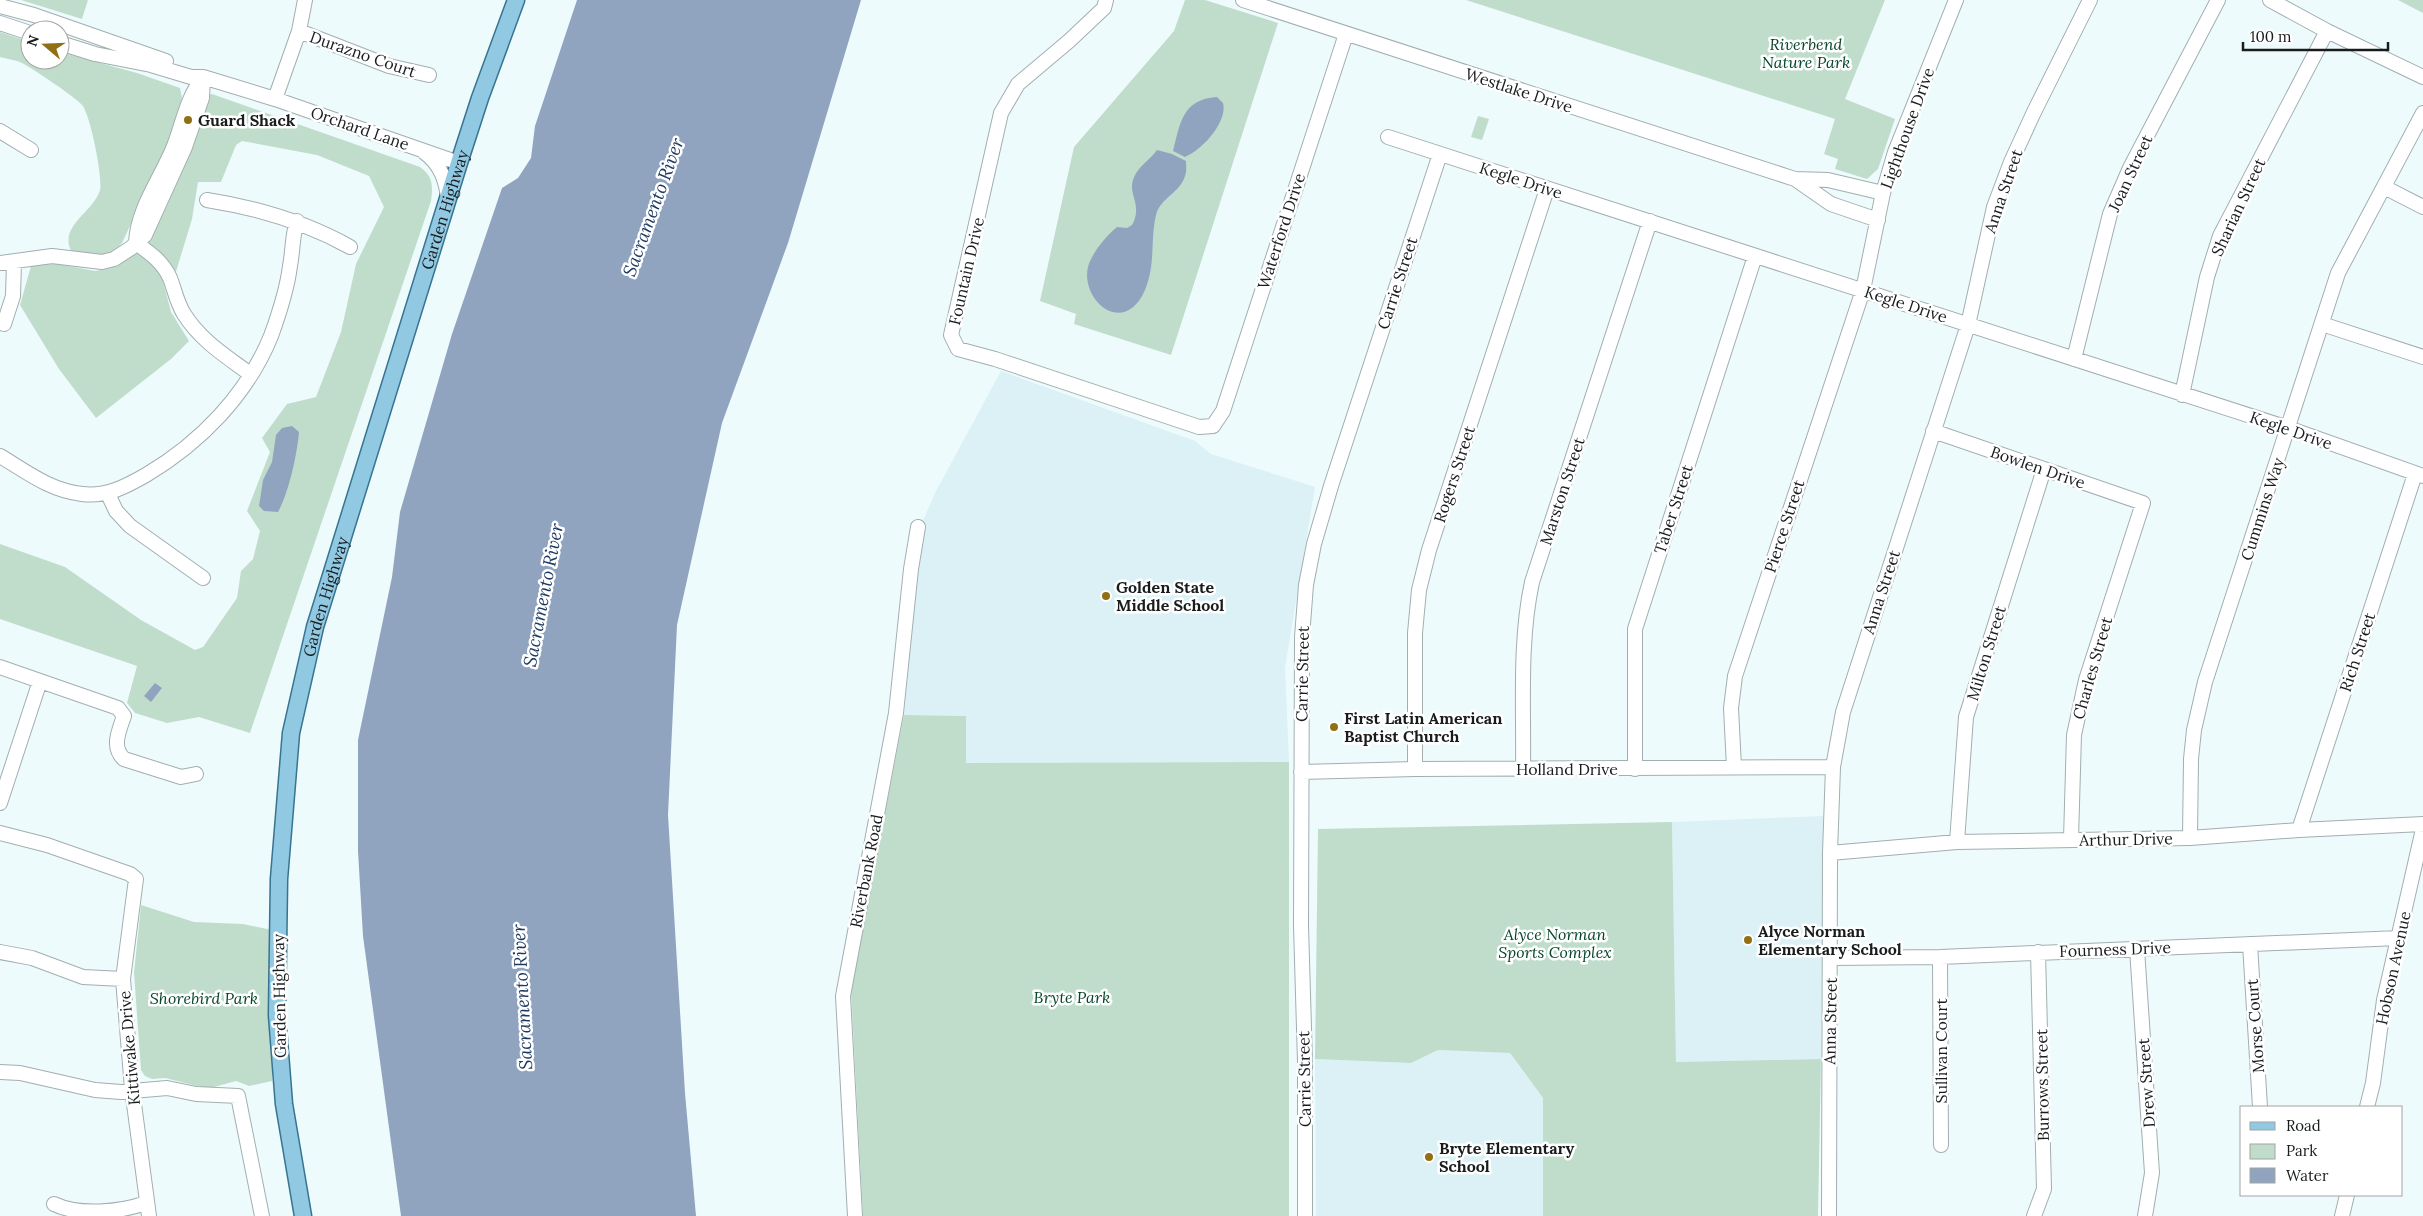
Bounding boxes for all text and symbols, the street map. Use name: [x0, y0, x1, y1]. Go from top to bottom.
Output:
north arrow: [20, 20, 70, 70]
scale bar: [2243, 20, 2388, 52]
street label: Durazno Court: [307, 26, 420, 82]
text: 100 m: [2250, 27, 2291, 46]
text: N: [22, 33, 43, 49]
park label: Riverbend Nature Park: [1762, 34, 1850, 72]
street label: Westlake Drive: [1463, 63, 1575, 117]
street label: Lighthouse Drive: [1876, 64, 1938, 191]
street label: Orchard Lane: [308, 102, 412, 154]
place label: Guard Shack: [198, 110, 296, 130]
marker: Guard Shack: [182, 114, 194, 126]
street label: Joan Street: [2103, 131, 2157, 216]
water label: Sacramento River: [617, 134, 689, 279]
street label: Anna Street: [1979, 146, 2027, 236]
street label: Garden Highway: [417, 147, 473, 272]
street label: Sharian Street: [2207, 154, 2270, 259]
street label: Kegle Drive: [1477, 157, 1565, 203]
street label: Waterford Drive: [1253, 170, 1309, 291]
street label: Fountain Drive: [944, 215, 988, 327]
street label: Carrie Street: [1373, 233, 1422, 332]
street label: Kegle Drive: [1862, 281, 1950, 327]
street label: Kegle Drive: [2247, 407, 2335, 454]
street label: Rogers Street: [1429, 422, 1479, 525]
street label: Marston Street: [1535, 434, 1589, 547]
street label: Bowlen Drive: [1988, 441, 2088, 493]
street label: Cummins Way: [2236, 455, 2288, 563]
street label: Taber Street: [1649, 461, 1697, 556]
street label: Pierce Street: [1760, 476, 1809, 575]
water label: Sacramento River: [518, 520, 568, 669]
street label: Garden Highway: [299, 534, 353, 659]
street label: Anna Street: [1858, 547, 1904, 638]
place label: Golden State Middle School: [1116, 577, 1224, 615]
marker: Golden State Middle School: [1100, 590, 1112, 602]
street label: Milton Street: [1962, 602, 2010, 703]
street label: Rich Street: [2335, 609, 2379, 694]
street label: Charles Street: [2068, 614, 2116, 722]
street label: Carrie Street: [1291, 625, 1313, 722]
place label: First Latin American Baptist Church: [1344, 708, 1502, 746]
marker: First Latin American Baptist Church: [1328, 721, 1340, 733]
street label: Holland Drive: [1516, 759, 1618, 779]
street label: Riverbank Road: [845, 812, 887, 929]
street label: Arthur Drive: [2078, 828, 2173, 850]
street label: Hobson Avenue: [2371, 909, 2415, 1027]
place label: Alyce Norman Elementary School: [1758, 921, 1902, 959]
water label: Sacramento River: [507, 923, 537, 1070]
park label: Alyce Norman Sports Complex: [1498, 924, 1612, 962]
street label: Garden Highway: [268, 933, 290, 1058]
marker: Alyce Norman Elementary School: [1742, 934, 1754, 946]
street label: Fourness Drive: [2059, 937, 2172, 961]
street label: Anna Street: [1819, 976, 1841, 1066]
street label: Morse Court: [2242, 977, 2268, 1074]
park label: Bryte Park: [1034, 987, 1110, 1007]
park label: Shorebird Park: [150, 988, 258, 1008]
street label: Kittiwake Drive: [114, 990, 144, 1106]
street label: Sullivan Court: [1931, 998, 1951, 1104]
street label: Burrows Street: [2031, 1028, 2053, 1141]
street label: Carrie Street: [1293, 1030, 1315, 1127]
street label: Drew Street: [2133, 1037, 2159, 1128]
legend: [2240, 1106, 2403, 1196]
text: Road: [2286, 1116, 2321, 1135]
place label: Bryte Elementary School: [1439, 1138, 1574, 1176]
text: Park: [2286, 1141, 2317, 1160]
marker: Bryte Elementary School: [1423, 1151, 1435, 1163]
text: Water: [2286, 1166, 2329, 1185]

